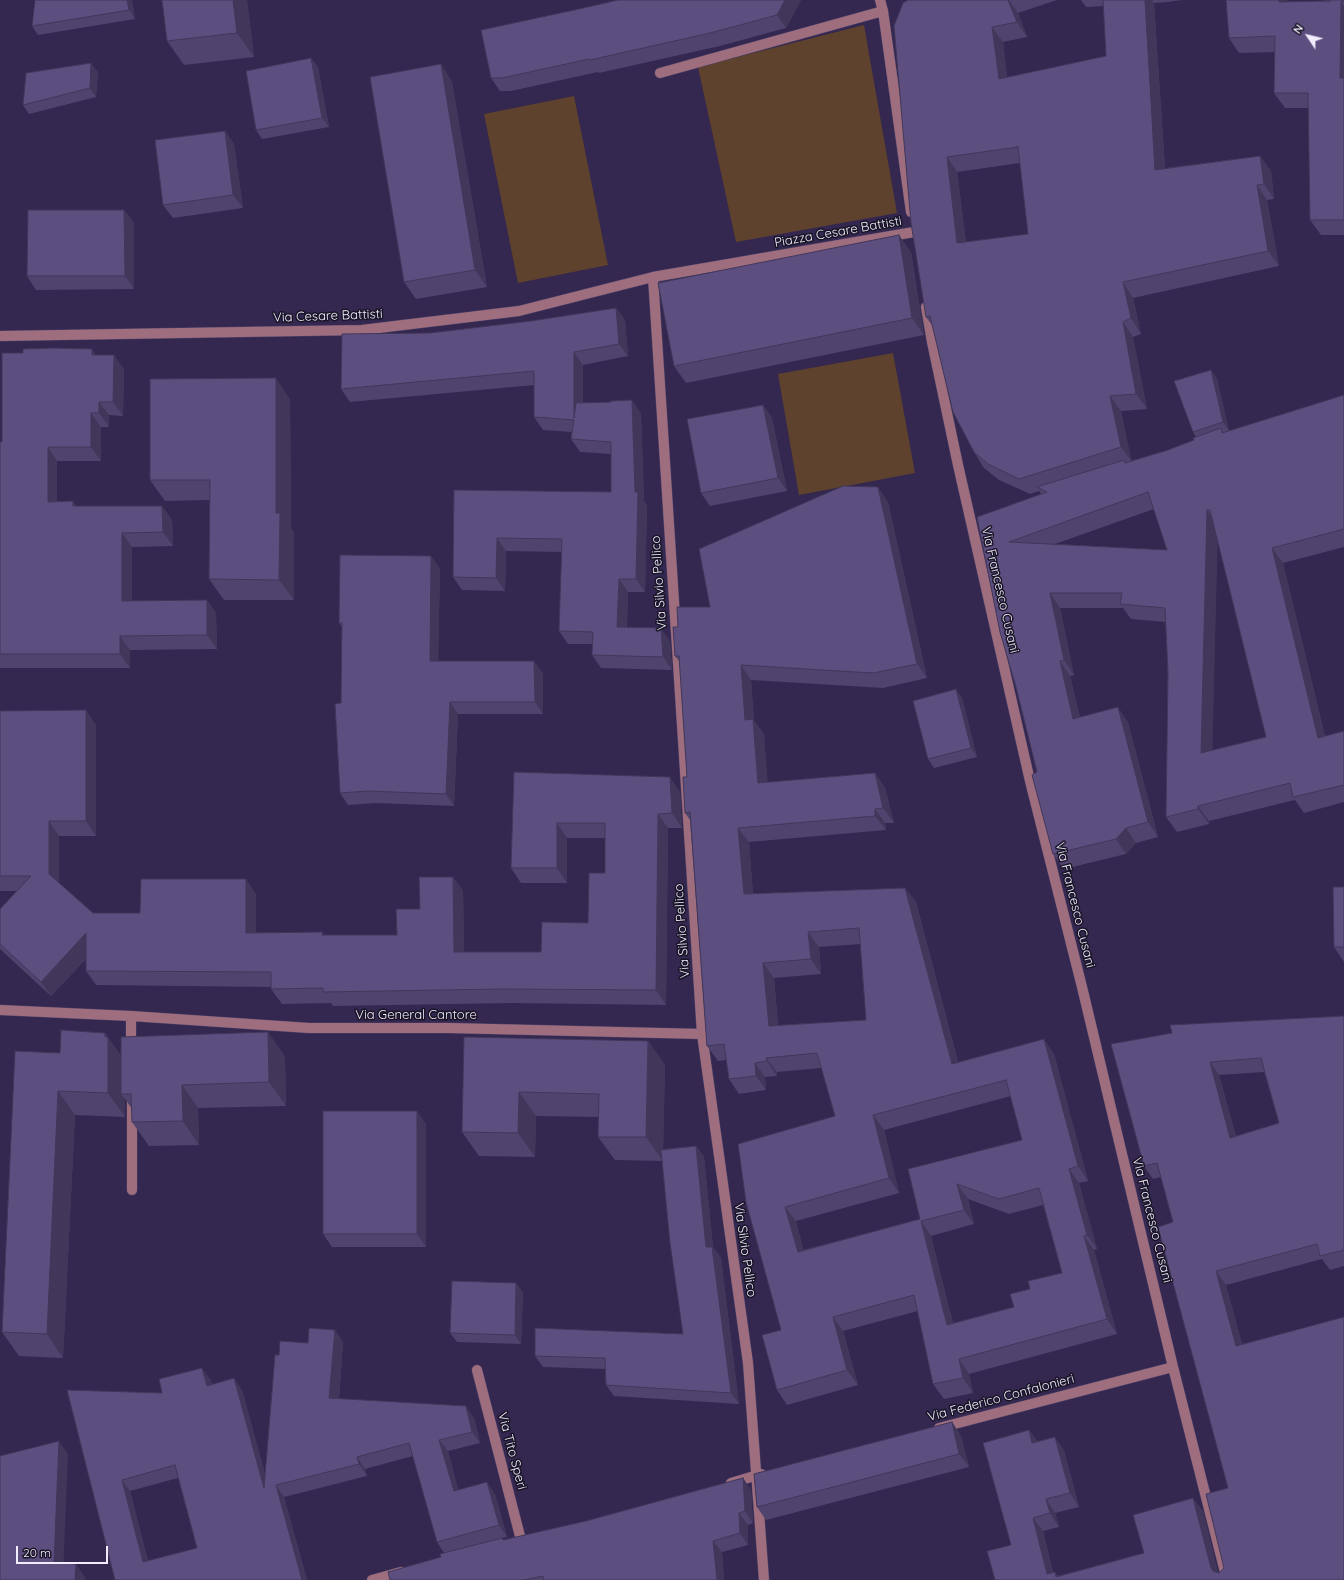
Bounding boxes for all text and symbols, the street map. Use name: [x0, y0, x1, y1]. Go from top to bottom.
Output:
north arrow: [1288, 16, 1328, 56]
text: N: [1290, 22, 1306, 36]
street label: Piazza Cesare Battisti: [773, 213, 903, 251]
street label: Via Cesare Battisti: [273, 306, 383, 326]
street label: Via Francesco Cusani: [978, 525, 1022, 655]
street label: Via Silvio Pellico: [648, 535, 670, 631]
street label: Via Francesco Cusani: [1052, 841, 1098, 969]
street label: Via Silvio Pellico: [671, 883, 693, 979]
street label: Via General Cantore: [355, 1007, 477, 1023]
street label: Via Francesco Cusani: [1129, 1156, 1175, 1284]
street label: Via Silvio Pellico: [731, 1202, 759, 1298]
street label: Via Federico Confalonieri: [926, 1371, 1076, 1425]
street label: Via Tito Speri: [494, 1411, 530, 1491]
scale bar: [18, 1538, 110, 1564]
text: 20 m: [23, 1545, 51, 1560]

